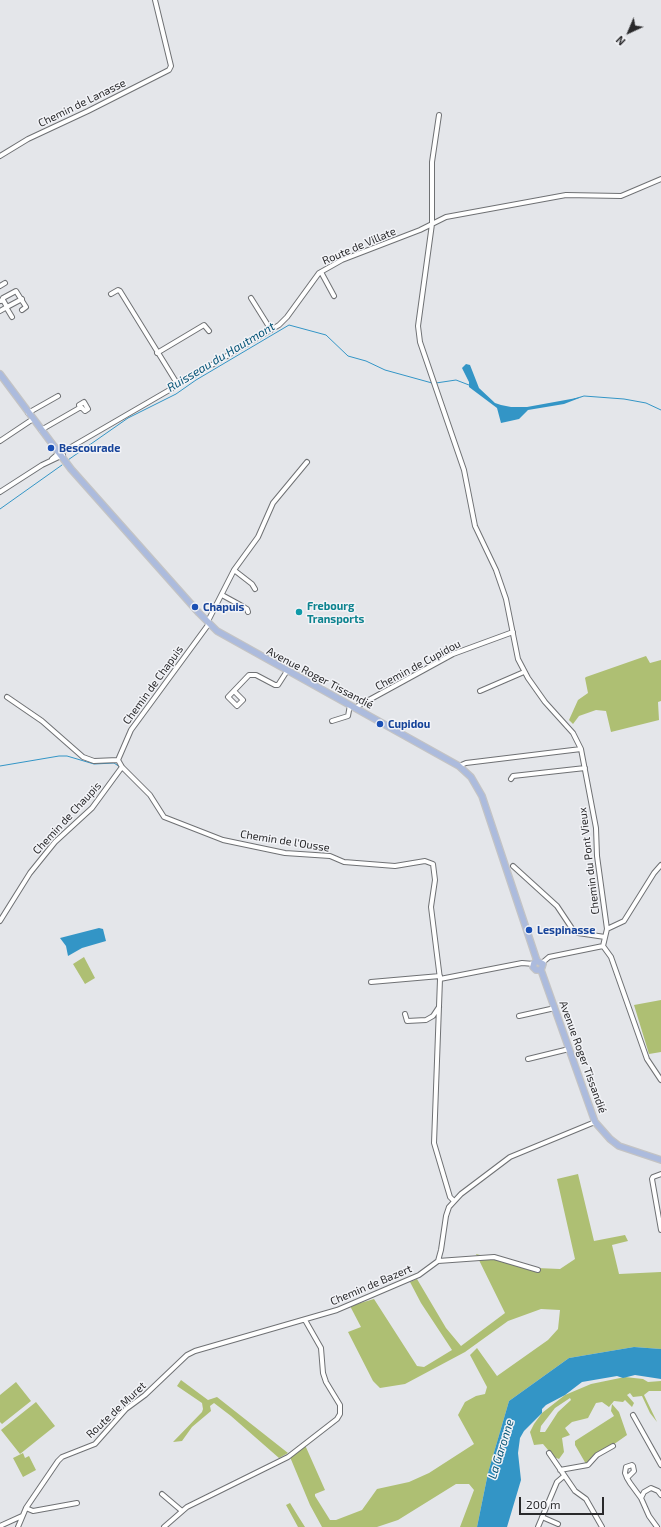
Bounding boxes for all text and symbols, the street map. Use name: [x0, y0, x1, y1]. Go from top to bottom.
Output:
north arrow: [609, 12, 649, 52]
text: N: [613, 34, 628, 48]
street label: Chemin de Lanasse: [36, 76, 128, 130]
street label: Route de Villate: [320, 225, 398, 267]
water label: Ruisseau du Hautmont: [164, 319, 278, 395]
place label: Bescourade: [59, 441, 120, 455]
marker: Bescourade: [46, 443, 56, 453]
place label: Frebourg Transports: [307, 599, 364, 625]
place label: Chapuis: [203, 600, 244, 614]
marker: Chapuis: [190, 602, 200, 612]
marker: Frebourg Transports: [294, 607, 304, 617]
street label: Chemin de Cupidou: [373, 637, 463, 693]
street label: Chemin de Chapuis: [120, 643, 186, 727]
street label: Avenue Roger Tissandié: [264, 644, 376, 712]
place label: Cupidou: [388, 717, 430, 731]
marker: Cupidou: [375, 719, 385, 729]
street label: Chemin de Chaupis: [30, 779, 104, 857]
street label: Chemin du Pont Vieux: [576, 807, 602, 915]
street label: Chemin de l'Ousse: [239, 827, 331, 855]
place label: Lespinasse: [537, 923, 595, 937]
marker: Lespinasse: [524, 925, 534, 935]
street label: Avenue Roger Tissandié: [556, 999, 610, 1115]
street label: Chemin de Bazert: [328, 1262, 414, 1308]
street label: Route de Muret: [83, 1379, 149, 1441]
water label: La Garonne: [485, 1417, 517, 1481]
scale bar: [521, 1489, 606, 1515]
text: 200 m: [526, 1497, 560, 1511]

